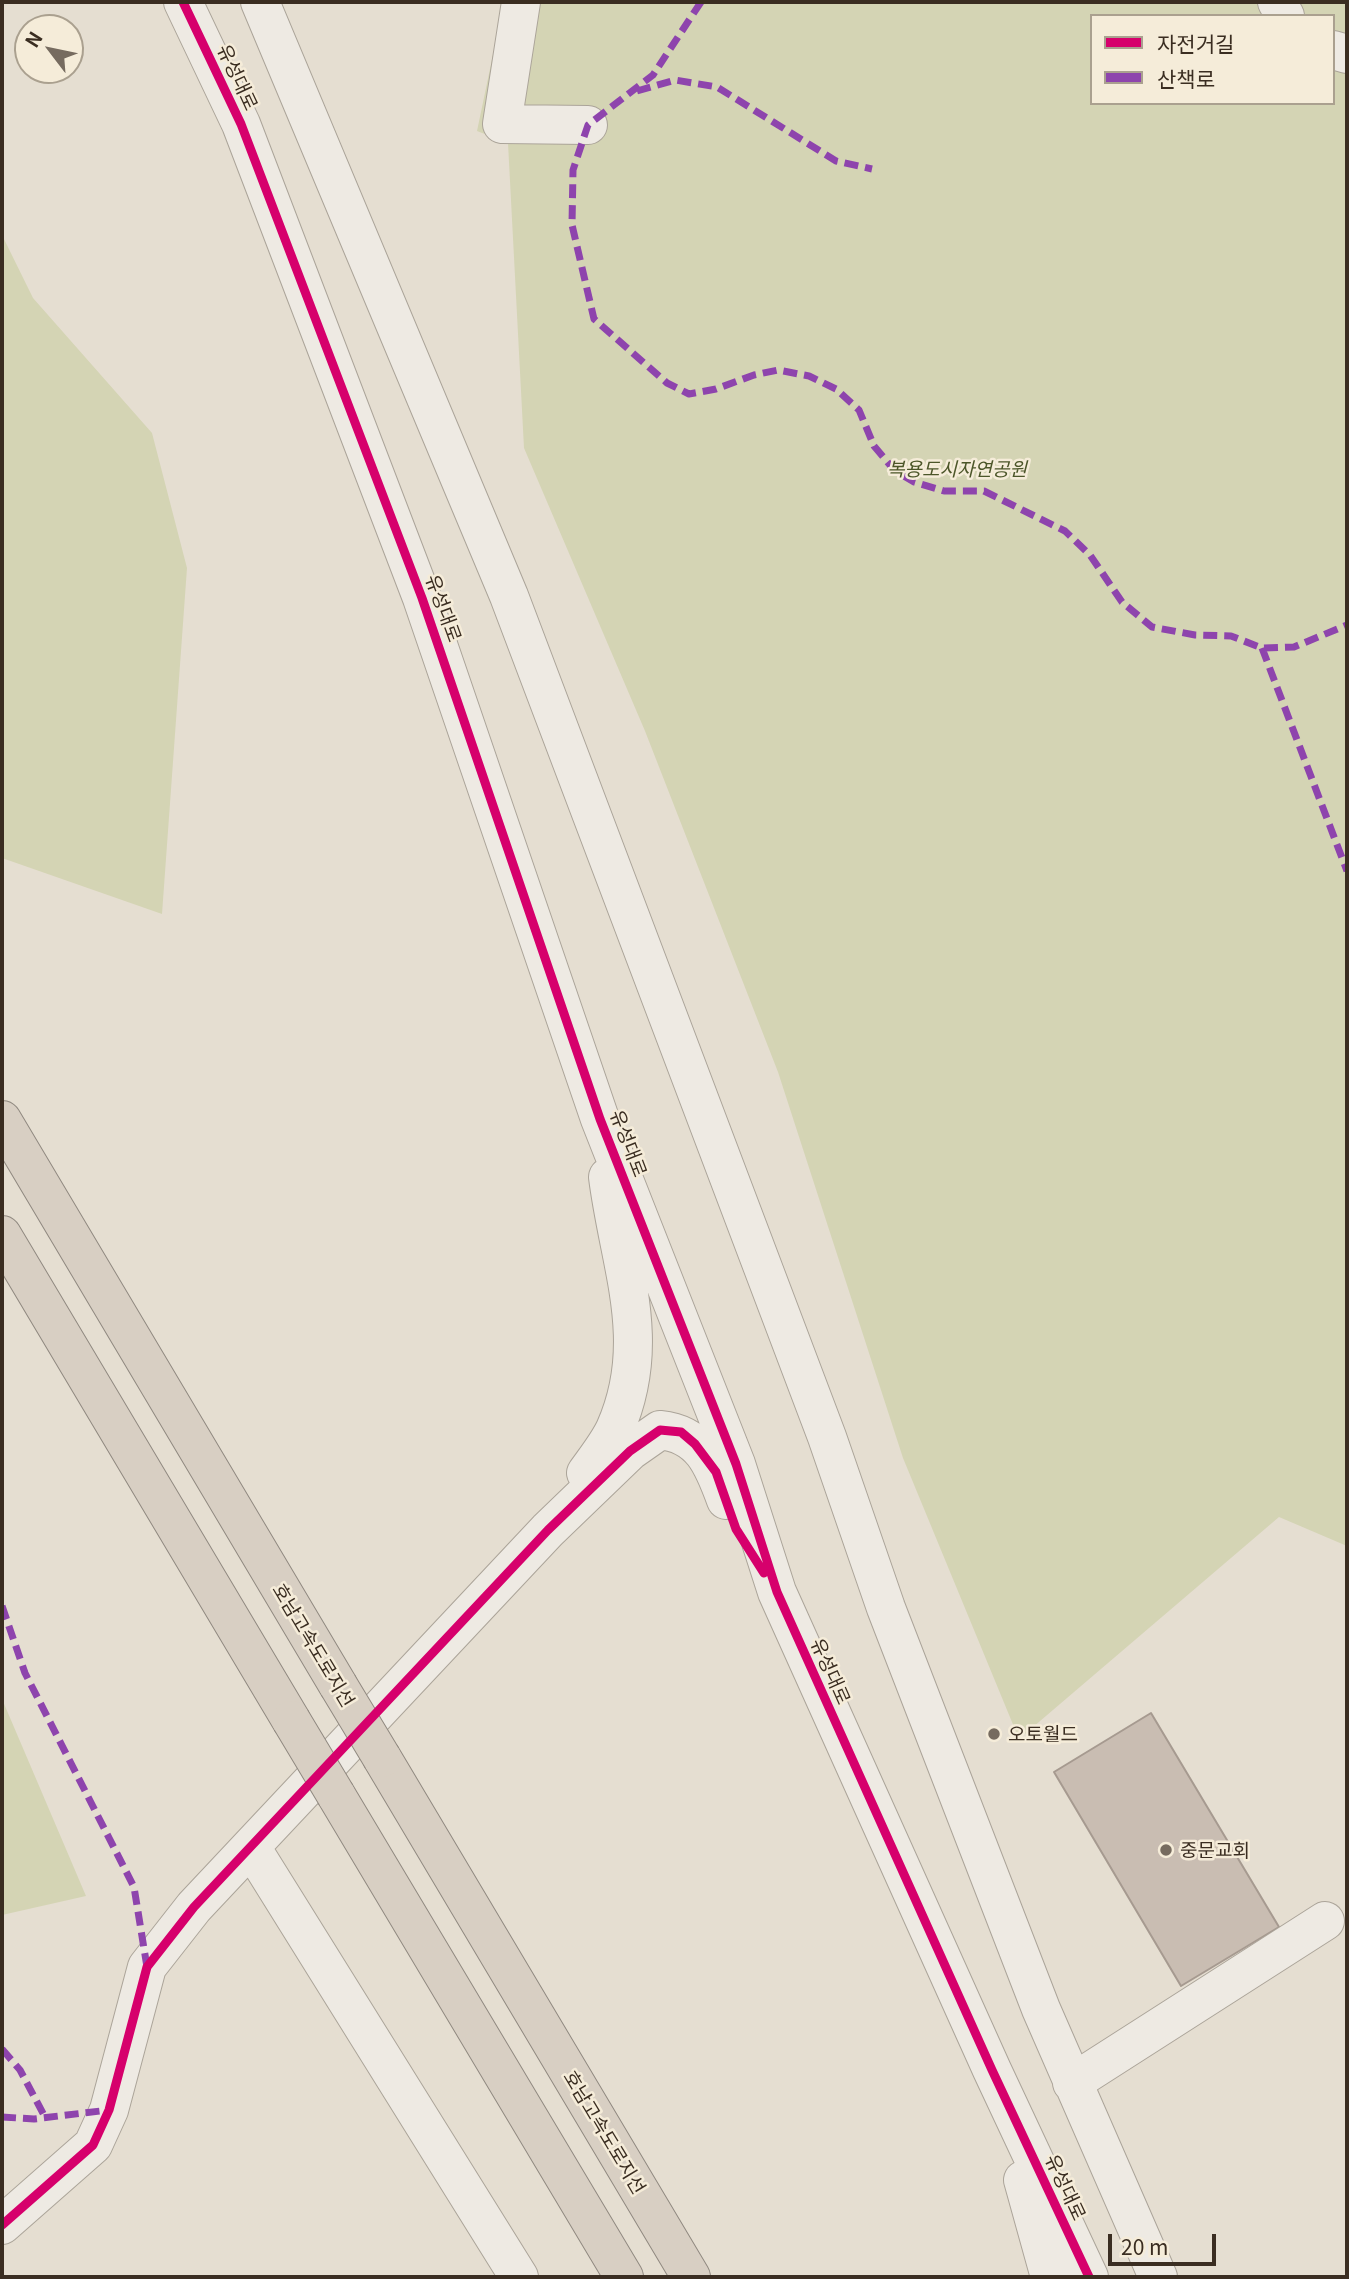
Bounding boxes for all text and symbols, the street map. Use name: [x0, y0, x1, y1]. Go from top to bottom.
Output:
north arrow: [14, 14, 84, 84]
legend: [1090, 14, 1335, 105]
text: N: [17, 25, 48, 52]
text: 자전거길: [1157, 28, 1234, 58]
street label: 유성대로: [213, 40, 263, 114]
text: 산책로: [1157, 63, 1215, 93]
park label: 복용도시자연공원: [887, 458, 1027, 480]
street label: 유성대로: [421, 571, 467, 645]
street label: 유성대로: [606, 1106, 652, 1180]
street label: 호남고속도로지선: [268, 1579, 360, 1711]
street label: 유성대로: [806, 1634, 856, 1708]
place label: 오토월드: [1008, 1723, 1078, 1745]
marker: 오토월드: [986, 1726, 1002, 1742]
place label: 중문교회: [1180, 1839, 1250, 1861]
marker: 중문교회: [1158, 1842, 1174, 1858]
street label: 호남고속도로지선: [559, 2066, 651, 2198]
street label: 유성대로: [1041, 2150, 1091, 2224]
scale bar: [1111, 2220, 1220, 2264]
text: 20 m: [1121, 2231, 1168, 2261]

